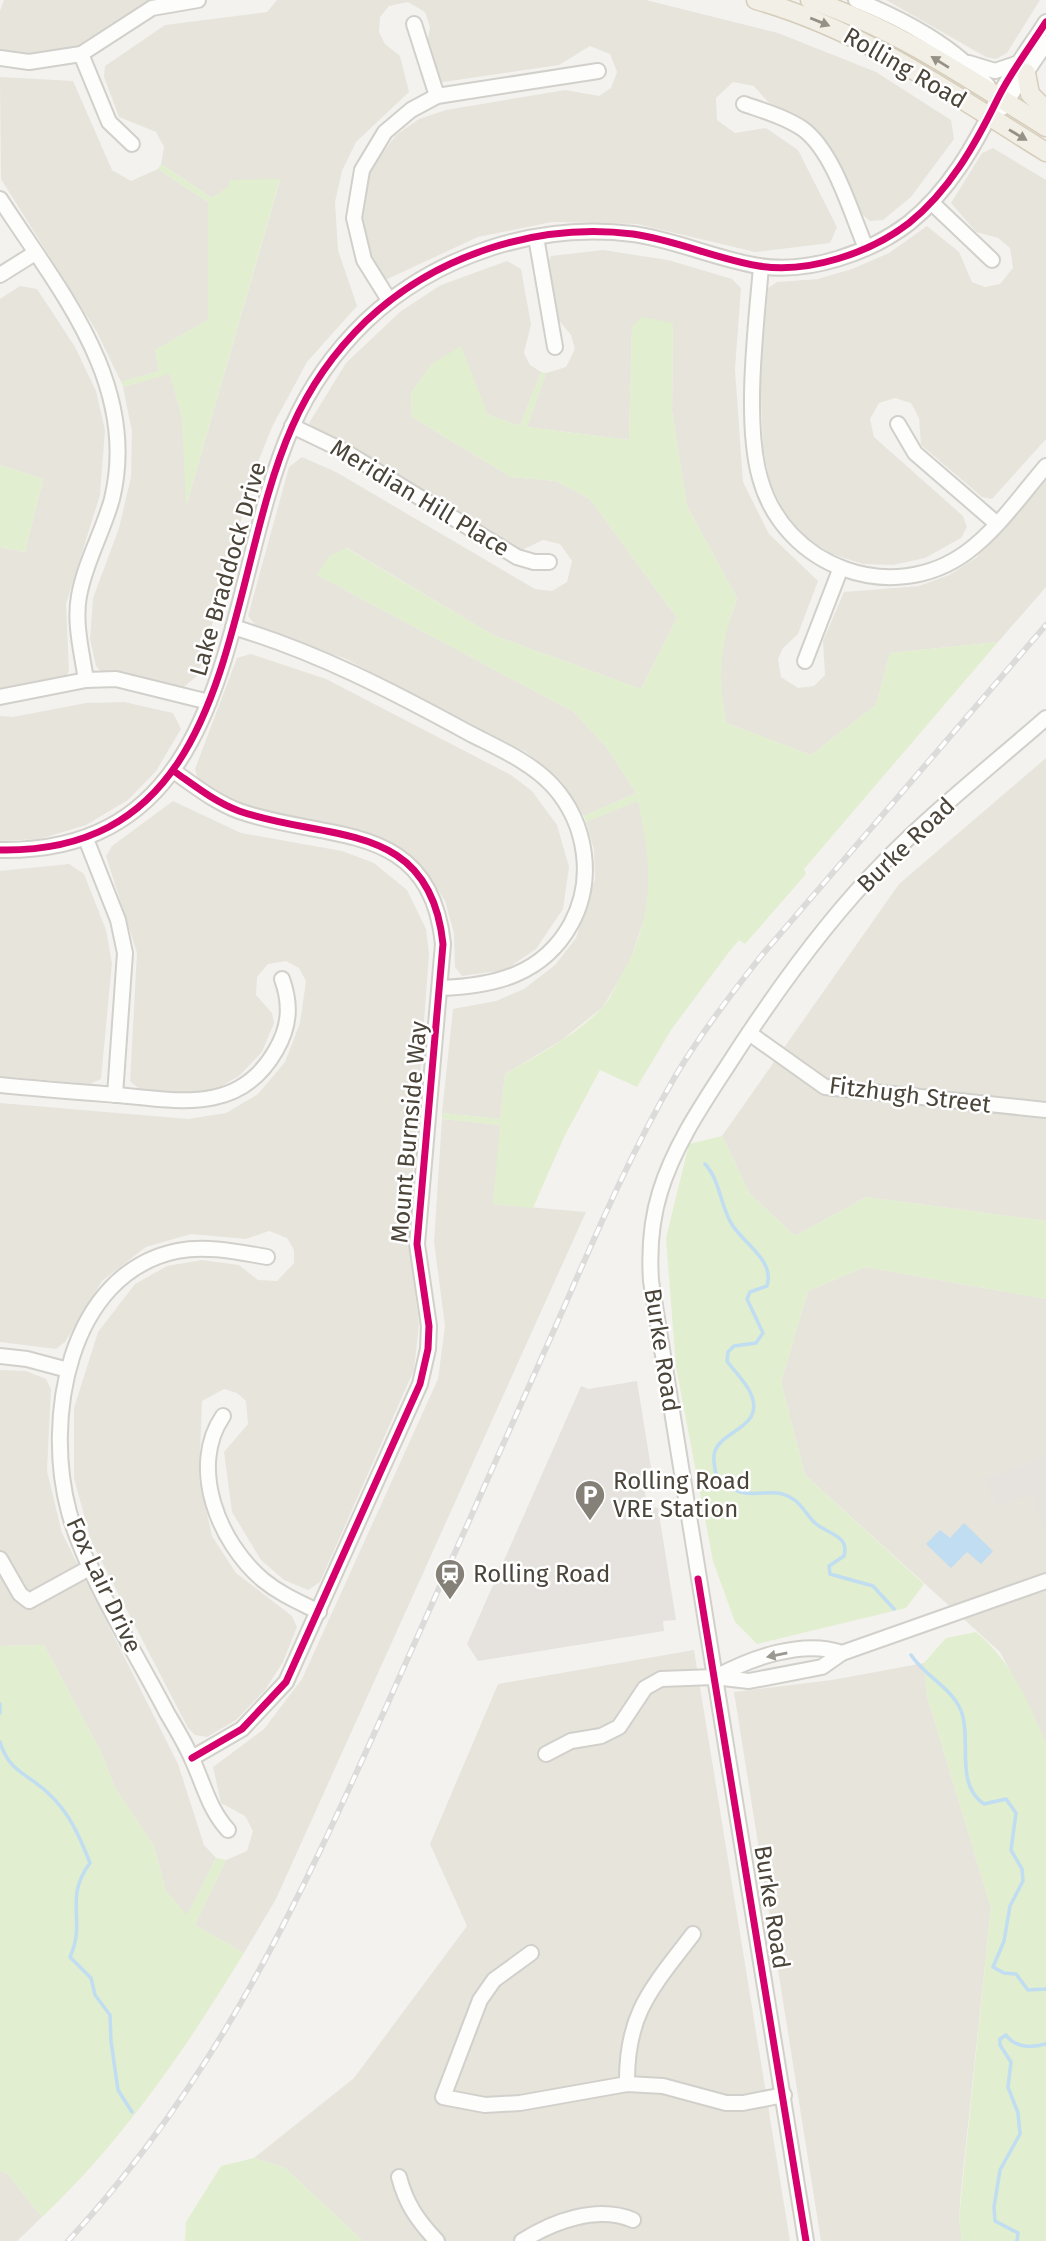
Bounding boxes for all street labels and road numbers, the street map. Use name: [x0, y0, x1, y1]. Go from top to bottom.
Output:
street label: Rolling Road: [839, 22, 971, 114]
street label: Meridian Hill Place: [326, 434, 514, 562]
street label: Lake Braddock Drive: [184, 459, 272, 679]
street label: Burke Road: [851, 792, 961, 898]
street label: Mount Burnside Way: [385, 1020, 433, 1244]
street label: Fitzhugh Street: [827, 1071, 993, 1119]
street label: Burke Road: [638, 1286, 686, 1414]
street label: Fox Lair Drive: [60, 1513, 148, 1657]
street label: Burke Road: [748, 1843, 796, 1971]

